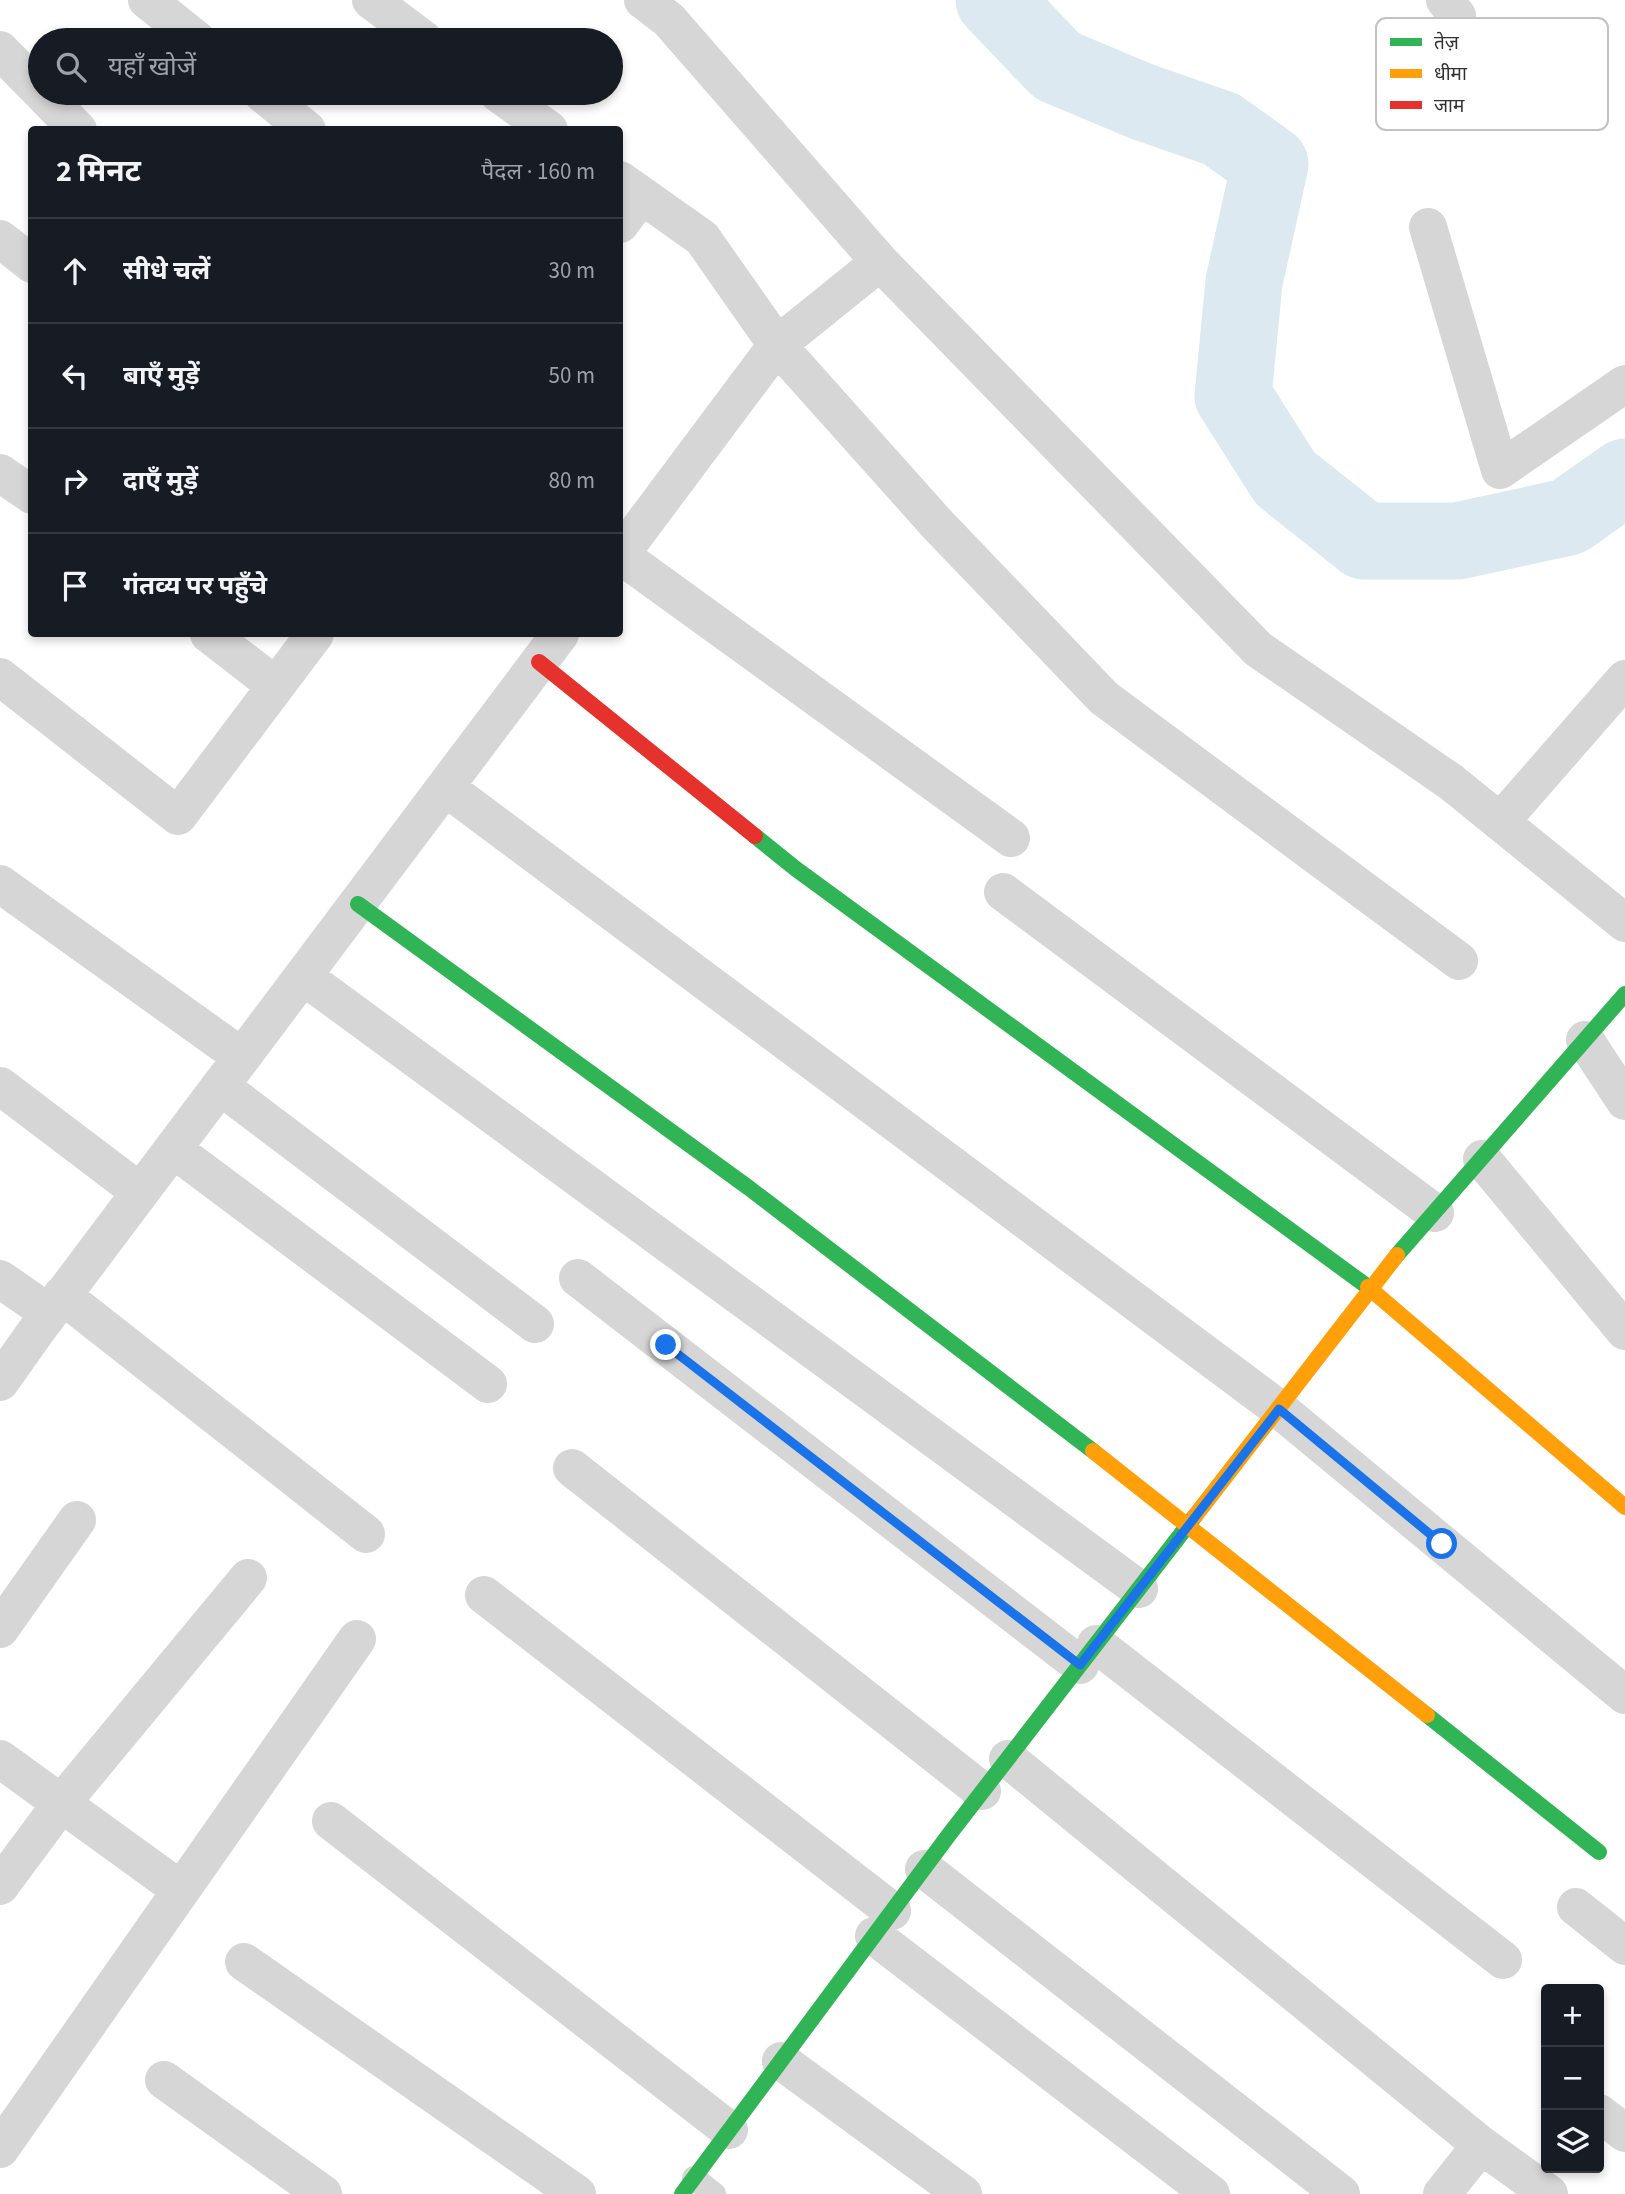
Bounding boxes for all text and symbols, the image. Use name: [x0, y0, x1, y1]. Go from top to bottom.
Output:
legend: [1376, 18, 1608, 130]
search box: [28, 28, 623, 105]
text: तेज़: [1434, 30, 1460, 57]
icon: search: [52, 48, 90, 86]
text: यहाँ खोजें: [108, 48, 196, 85]
text: धीमा: [1434, 61, 1468, 88]
text: जाम: [1434, 93, 1465, 120]
text: 2 मिनट: [56, 150, 141, 193]
text: पैदल · 160 m: [481, 155, 595, 188]
icon: ahead: [56, 252, 94, 290]
text: सीधे चलें: [123, 252, 210, 289]
text: 30 m: [548, 254, 595, 287]
icon: left: [56, 357, 94, 395]
text: बाएँ मुड़ें: [123, 357, 200, 394]
text: 50 m: [548, 359, 595, 392]
icon: right: [56, 462, 94, 500]
text: दाएँ मुड़ें: [123, 462, 198, 499]
text: 80 m: [548, 464, 595, 497]
icon: arrive: [56, 567, 94, 605]
text: गंतव्य पर पहुँचे: [123, 567, 267, 604]
route end: [650, 1329, 681, 1360]
route start: [1426, 1528, 1457, 1559]
map controls: [1541, 1984, 1604, 2173]
button: +: [1541, 1984, 1604, 2047]
button: −: [1541, 2047, 1604, 2110]
button: layers: [1541, 2110, 1604, 2173]

